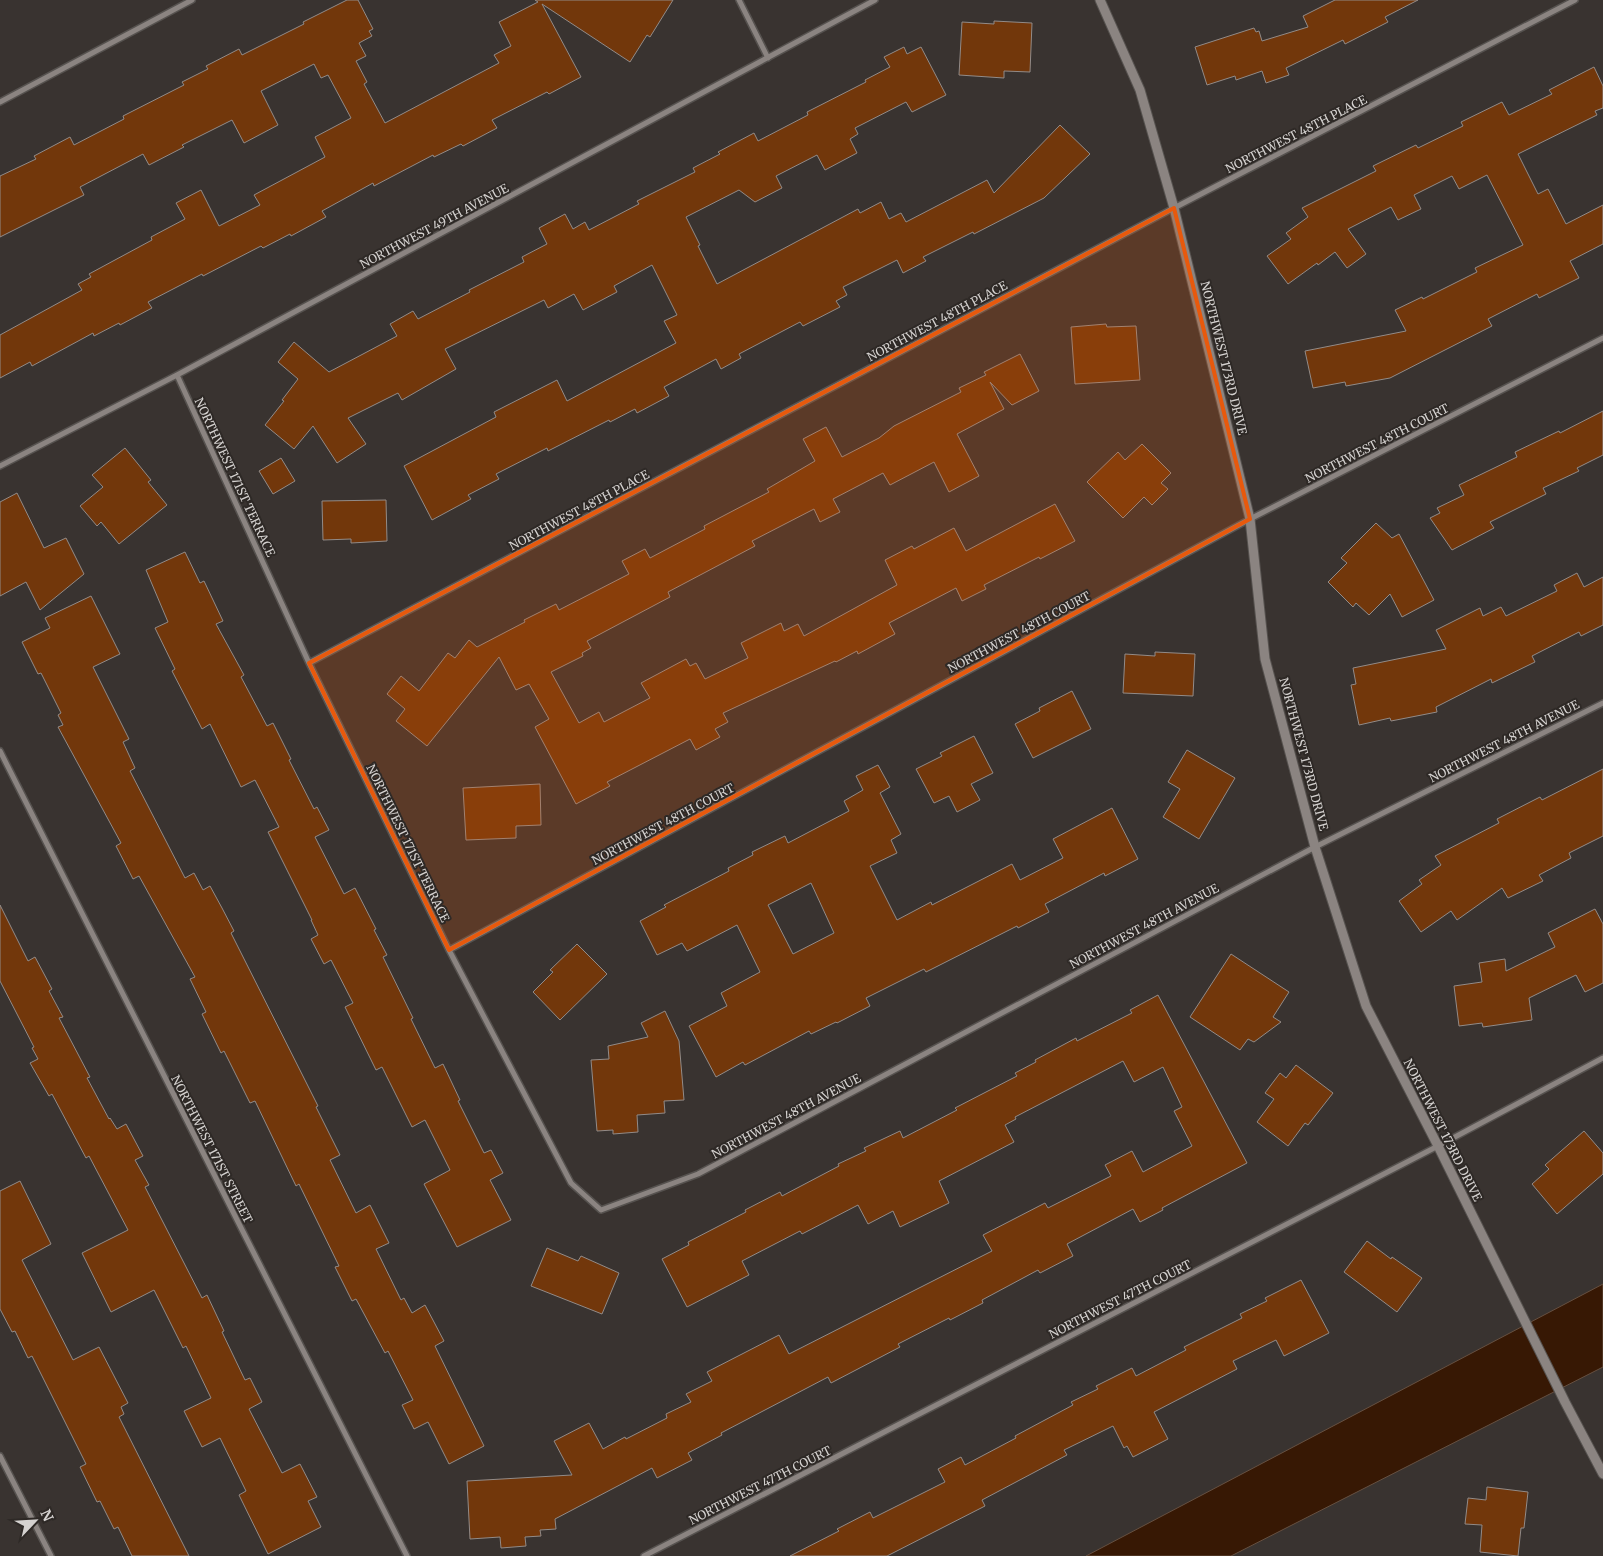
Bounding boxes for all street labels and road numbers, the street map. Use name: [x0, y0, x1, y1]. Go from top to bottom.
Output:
street label: NORTHWEST 48TH PLACE: [1223, 92, 1369, 176]
street label: NORTHWEST 49TH AVENUE: [357, 180, 511, 272]
street label: NORTHWEST 48TH PLACE: [864, 277, 1010, 364]
street label: NORTHWEST 173RD DRIVE: [1198, 280, 1250, 437]
street label: NORTHWEST 171ST TERRACE: [192, 395, 279, 559]
street label: NORTHWEST 48TH COURT: [1303, 400, 1452, 486]
street label: NORTHWEST 48TH PLACE: [506, 466, 652, 553]
street label: NORTHWEST 48TH COURT: [945, 588, 1093, 676]
street label: NORTHWEST 173RD DRIVE: [1276, 676, 1332, 832]
street label: NORTHWEST 48TH AVENUE: [1426, 696, 1582, 786]
street label: NORTHWEST 171ST TERRACE: [363, 762, 453, 925]
street label: NORTHWEST 48TH COURT: [589, 780, 737, 868]
street label: NORTHWEST 48TH AVENUE: [1067, 880, 1221, 972]
street label: NORTHWEST 173RD DRIVE: [1401, 1056, 1486, 1204]
street label: NORTHWEST 48TH AVENUE: [709, 1070, 863, 1162]
street label: NORTHWEST 171ST STREET: [168, 1073, 256, 1226]
street label: NORTHWEST 47TH COURT: [1046, 1256, 1194, 1342]
street label: NORTHWEST 47TH COURT: [686, 1442, 834, 1528]

